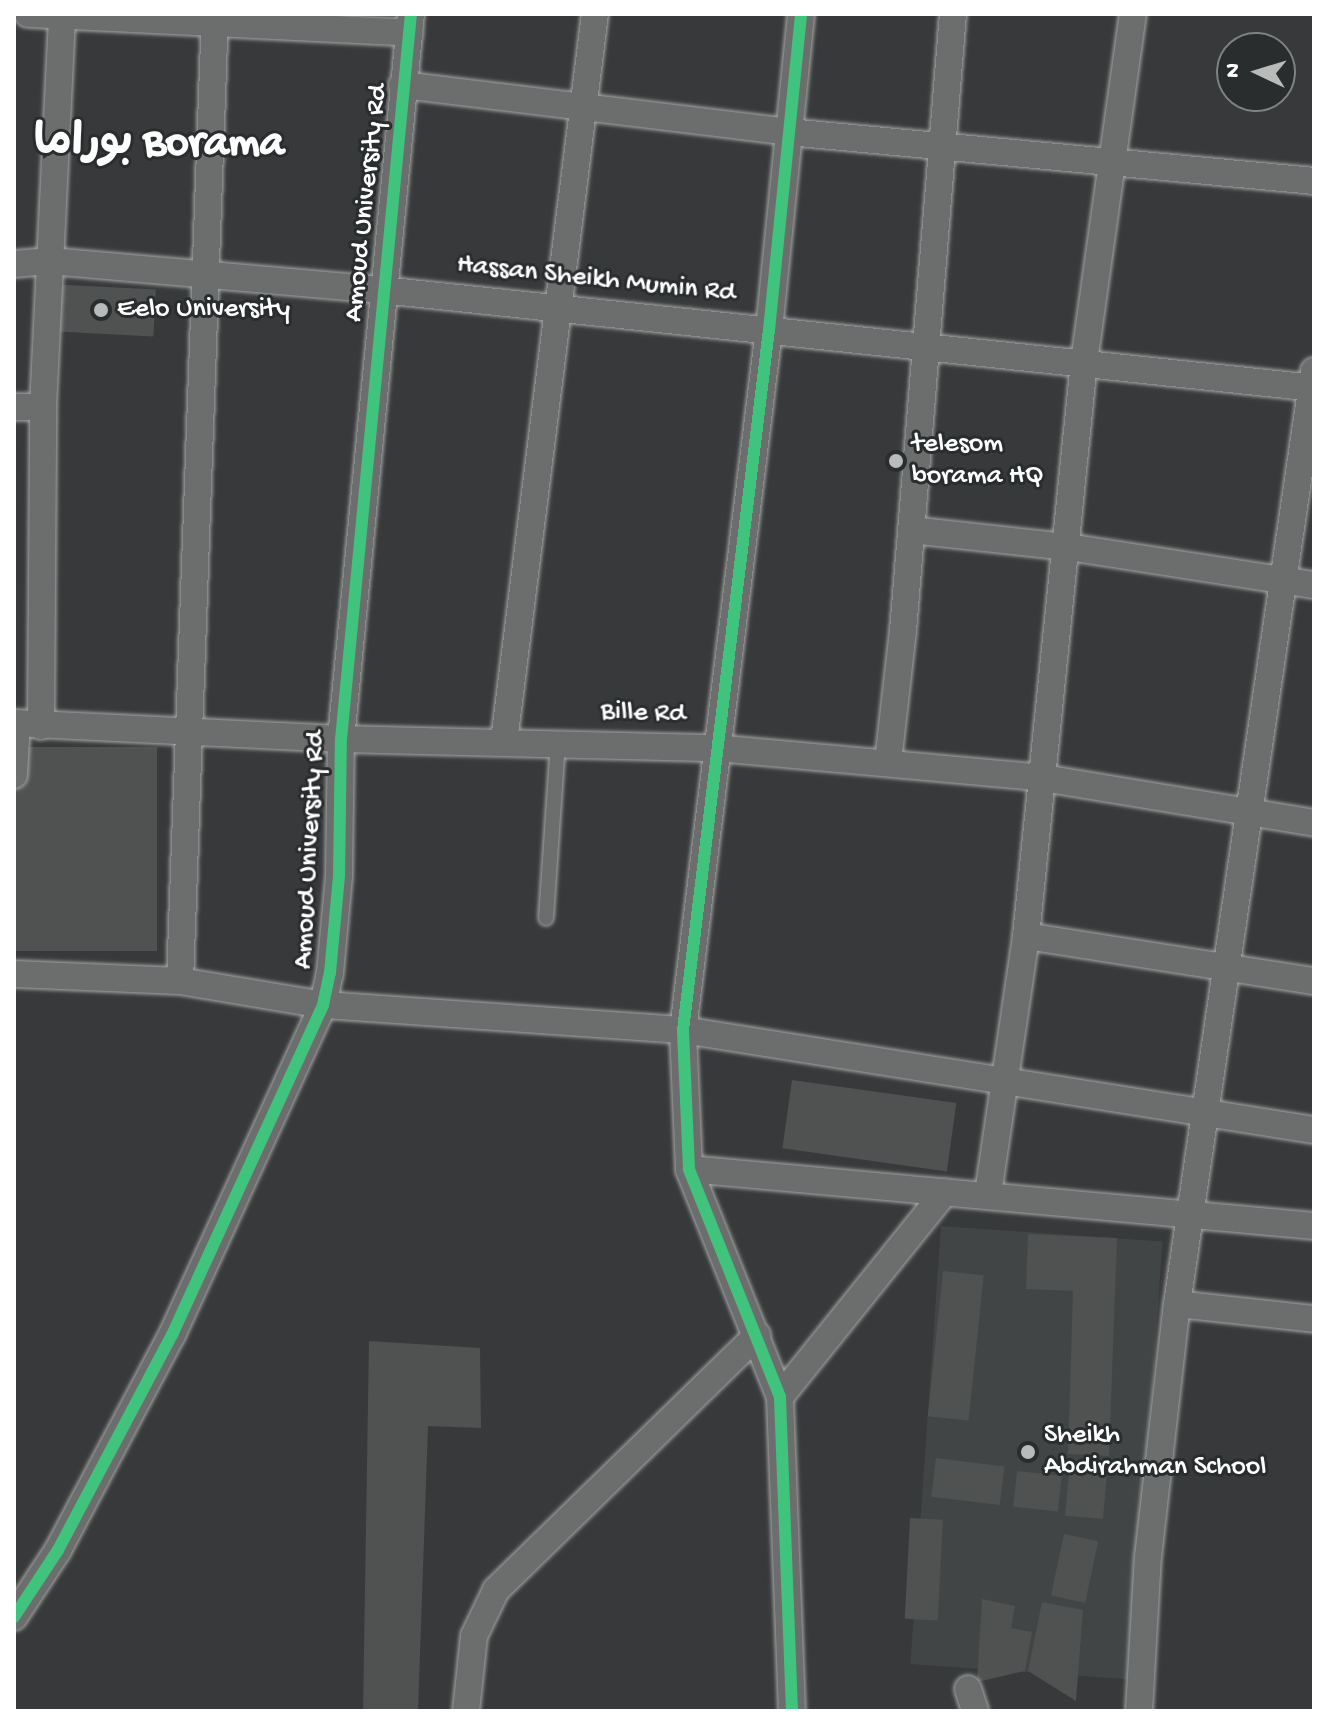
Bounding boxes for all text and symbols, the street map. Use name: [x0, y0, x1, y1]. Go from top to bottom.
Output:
north arrow: [1216, 32, 1296, 112]
text: N: [1221, 62, 1248, 79]
street label: Amoud University Rd: [338, 83, 396, 323]
district label: بوراما Borama: [34, 119, 284, 171]
street label: Hassan Sheikh Mumin Rd: [455, 249, 737, 311]
place label: Eelo University: [117, 293, 290, 327]
marker: Eelo University: [92, 301, 110, 319]
place label: telesom borama HQ: [912, 428, 1044, 494]
marker: telesom borama HQ: [887, 452, 905, 470]
street label: Bille Rd: [600, 696, 686, 732]
street label: Amoud University Rd: [288, 730, 334, 970]
place label: Sheikh Abdirahman School: [1044, 1419, 1266, 1485]
marker: Sheikh Abdirahman School: [1019, 1443, 1037, 1461]

